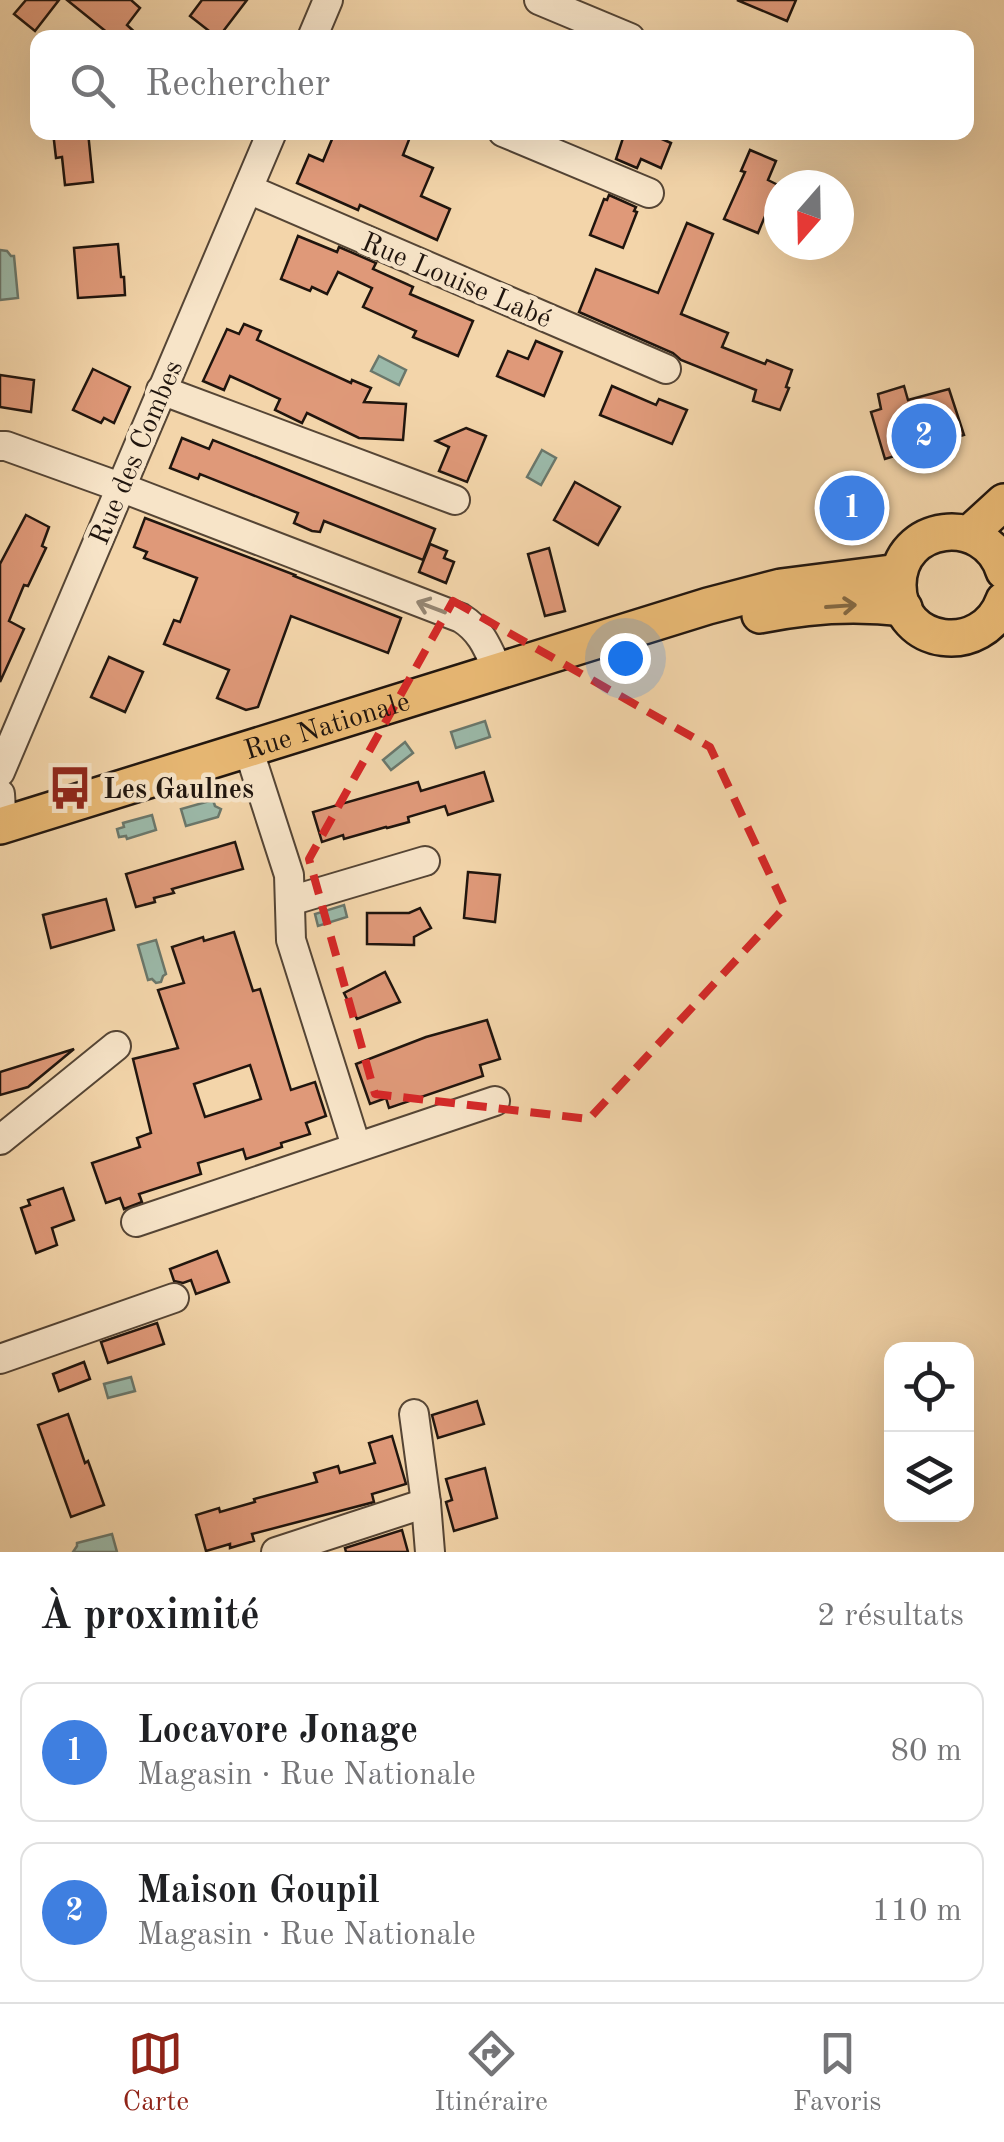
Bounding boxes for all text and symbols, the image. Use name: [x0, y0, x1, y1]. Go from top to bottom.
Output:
search box: [30, 30, 974, 140]
icon: search: [65, 58, 120, 113]
text: Rechercher: [145, 66, 330, 104]
north arrow: [764, 170, 854, 260]
street label: Rue Louise Labé: [357, 229, 555, 334]
street label: Rue des Combes: [86, 357, 189, 550]
pin: 2: [892, 398, 956, 474]
pin: 1: [820, 470, 884, 546]
one-way arrow: [824, 596, 856, 615]
one-way arrow: [417, 597, 448, 615]
your location: [600, 633, 651, 684]
street label: Rue Nationale: [241, 689, 414, 766]
bus stop icon: Les Gaulnes: [46, 764, 94, 812]
place label: Les Gaulnes: [103, 777, 254, 805]
map controls: [884, 1342, 974, 1522]
button: locate: [884, 1342, 974, 1432]
button: layers: [884, 1432, 974, 1522]
text: À proximité: [40, 1596, 260, 1638]
text: 2 résultats: [817, 1601, 964, 1633]
text: Locavore Jonage: [137, 1713, 418, 1751]
text: 1: [65, 1736, 84, 1768]
text: 80 m: [891, 1736, 962, 1768]
text: Magasin · Rue Nationale: [137, 1760, 476, 1792]
text: Maison Goupil: [137, 1873, 380, 1911]
text: 2: [65, 1896, 84, 1928]
text: 110 m: [872, 1896, 962, 1928]
text: Magasin · Rue Nationale: [137, 1920, 476, 1952]
tab: Carte: [122, 2026, 189, 2121]
tab: Itinéraire: [434, 2026, 548, 2121]
tab: Favoris: [793, 2026, 882, 2121]

